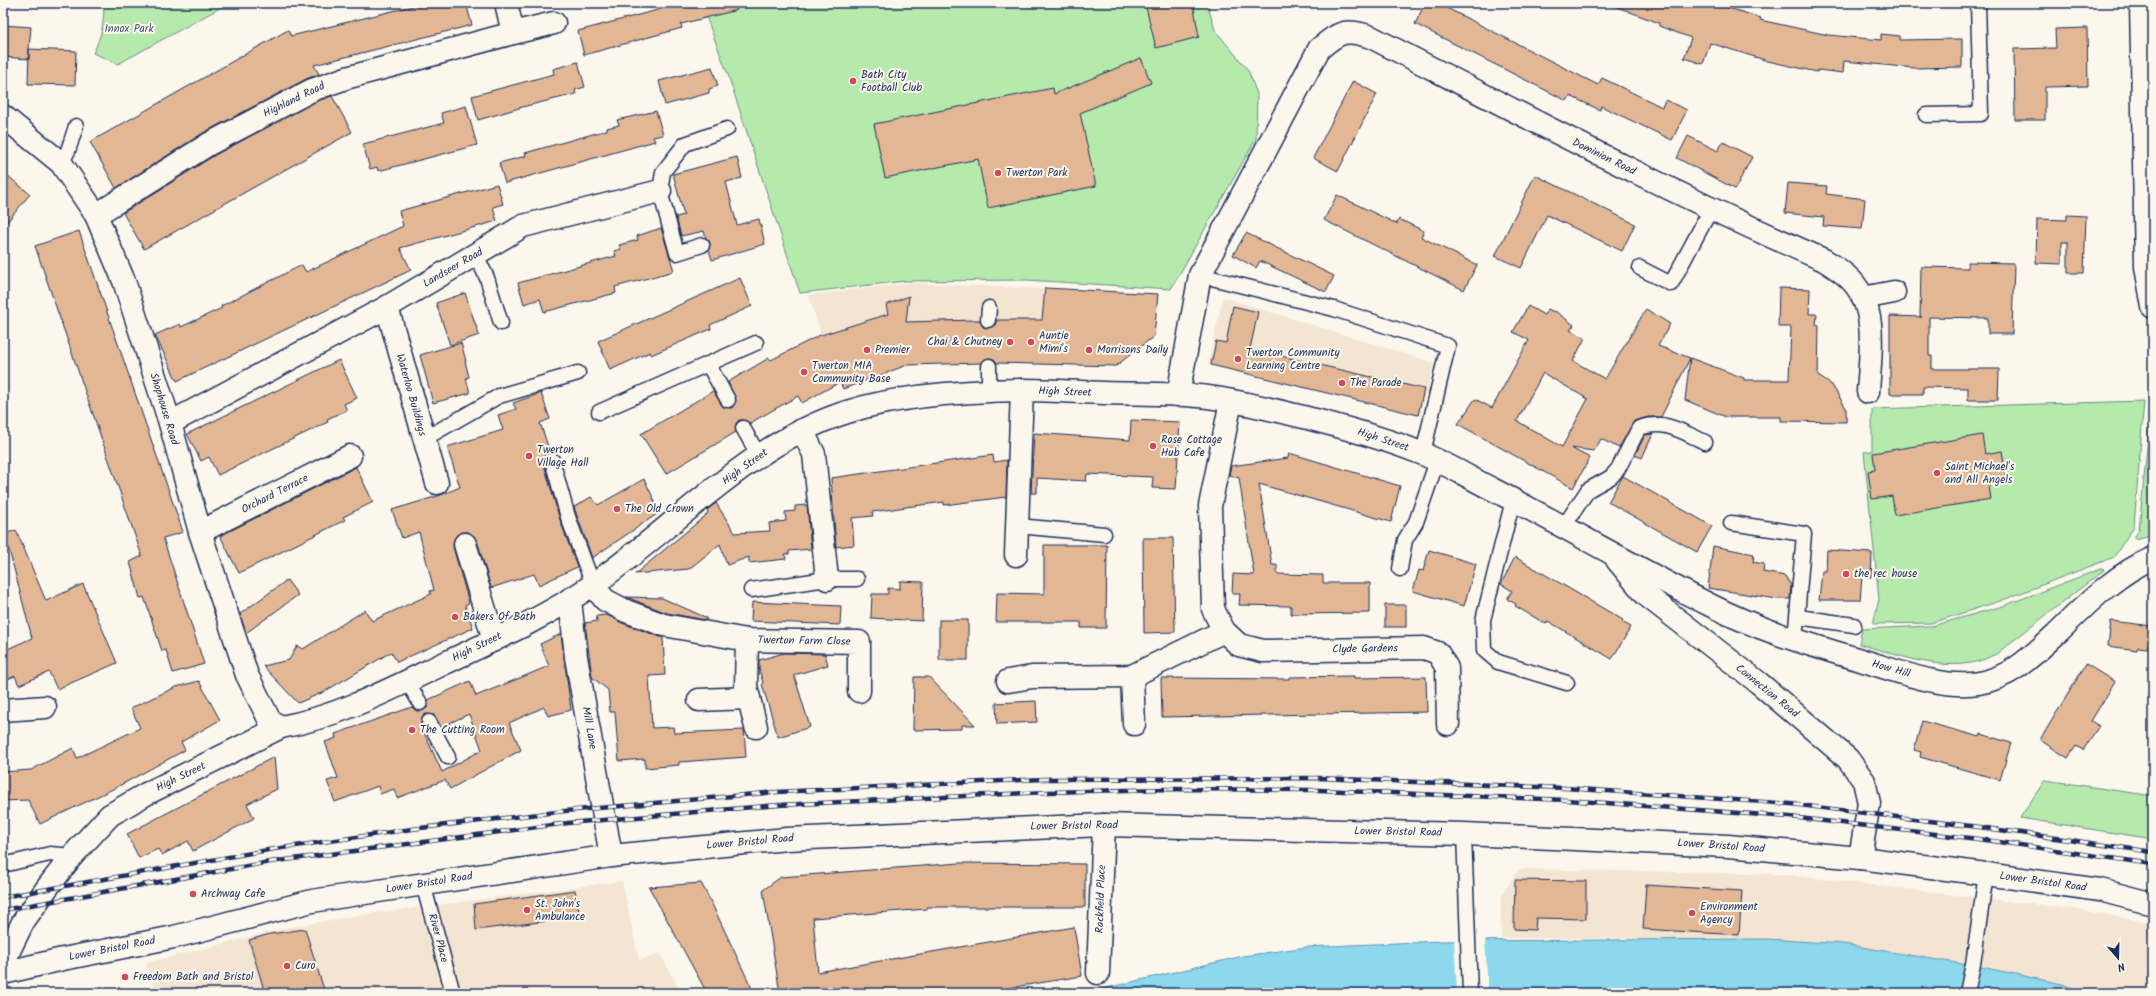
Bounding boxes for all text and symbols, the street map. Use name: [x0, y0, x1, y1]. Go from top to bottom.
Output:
park label: Innox Park: [104, 20, 154, 38]
place label: Bath City Football Club: [861, 66, 922, 97]
marker: Bath City Football Club: [848, 76, 858, 86]
street label: Highland Road: [260, 77, 328, 123]
street label: Dominion Road: [1569, 134, 1640, 180]
place label: Twerton Park: [1006, 164, 1068, 182]
marker: Twerton Park: [993, 168, 1003, 178]
street label: Landseer Road: [419, 243, 487, 293]
place label: Auntie Mimi's: [1039, 327, 1069, 358]
place label: Chai & Chutney: [927, 333, 1003, 351]
marker: Chai & Chutney: [1005, 337, 1015, 347]
marker: Auntie Mimi's: [1026, 337, 1036, 347]
place label: Premier: [875, 341, 911, 359]
place label: Morrisons Daily: [1097, 341, 1169, 359]
place label: Twerton Community Learning Centre: [1246, 344, 1341, 375]
marker: Premier: [862, 345, 872, 355]
marker: Morrisons Daily: [1084, 345, 1094, 355]
street label: Waterloo Buildings: [391, 352, 431, 439]
marker: Twerton Community Learning Centre: [1233, 354, 1243, 364]
place label: Twerton MIA Community Base: [812, 357, 891, 388]
marker: Twerton MIA Community Base: [799, 367, 809, 377]
street label: Shophouse Road: [145, 371, 184, 448]
place label: The Parade: [1350, 374, 1402, 392]
marker: The Parade: [1337, 378, 1347, 388]
street label: High Street: [1038, 382, 1093, 402]
street label: High Street: [1355, 423, 1412, 457]
place label: Rose Cottage Hub Cafe: [1161, 431, 1222, 462]
place label: Twerton Village Hall: [537, 441, 589, 472]
marker: Rose Cottage Hub Cafe: [1148, 441, 1158, 451]
street label: High Street: [718, 444, 772, 490]
marker: Twerton Village Hall: [524, 451, 534, 461]
place label: Saint Michael's and All Angels: [1945, 458, 2015, 489]
marker: Saint Michael's and All Angels: [1932, 468, 1942, 478]
street label: Orchard Terrace: [238, 469, 312, 519]
place label: The Old Crown: [625, 500, 694, 518]
marker: The Old Crown: [612, 504, 622, 514]
place label: the rec house: [1854, 565, 1917, 583]
marker: the rec house: [1841, 569, 1851, 579]
place label: Bakers Of Bath: [463, 608, 536, 626]
marker: Bakers Of Bath: [450, 612, 460, 622]
street label: High Street: [449, 627, 506, 667]
street label: Twerton Farm Close: [757, 631, 851, 651]
street label: Clyde Gardens: [1332, 639, 1398, 659]
street label: How Hill: [1870, 655, 1913, 683]
street label: Connection Road: [1731, 660, 1803, 723]
street label: Mill Lane: [576, 705, 602, 751]
place label: The Cutting Room: [420, 721, 505, 739]
marker: The Cutting Room: [407, 725, 417, 735]
street label: High Street: [153, 757, 210, 797]
street label: Lower Bristol Road: [1030, 816, 1119, 836]
street label: Lower Bristol Road: [1354, 822, 1443, 842]
street label: Lower Bristol Road: [706, 829, 795, 855]
street label: Lower Bristol Road: [1677, 834, 1766, 858]
street label: Rackfield Place: [1091, 864, 1111, 934]
street label: Lower Bristol Road: [384, 867, 474, 899]
street label: Lower Bristol Road: [1998, 867, 2088, 897]
place label: Archway Cafe: [201, 885, 265, 903]
marker: Archway Cafe: [188, 889, 198, 899]
place label: St. John's Ambulance: [535, 895, 585, 926]
place label: Environment Agency: [1700, 898, 1759, 929]
marker: St. John's Ambulance: [522, 905, 532, 915]
marker: Environment Agency: [1687, 908, 1697, 918]
street label: River Place: [423, 911, 453, 965]
street label: Lower Bristol Road: [67, 932, 157, 966]
north arrow: [2098, 938, 2138, 978]
place label: Curo: [295, 957, 316, 975]
text: N: [2115, 957, 2127, 976]
marker: Curo: [282, 961, 292, 971]
place label: Freedom Bath and Bristol: [133, 968, 254, 986]
marker: Freedom Bath and Bristol: [120, 972, 130, 982]

